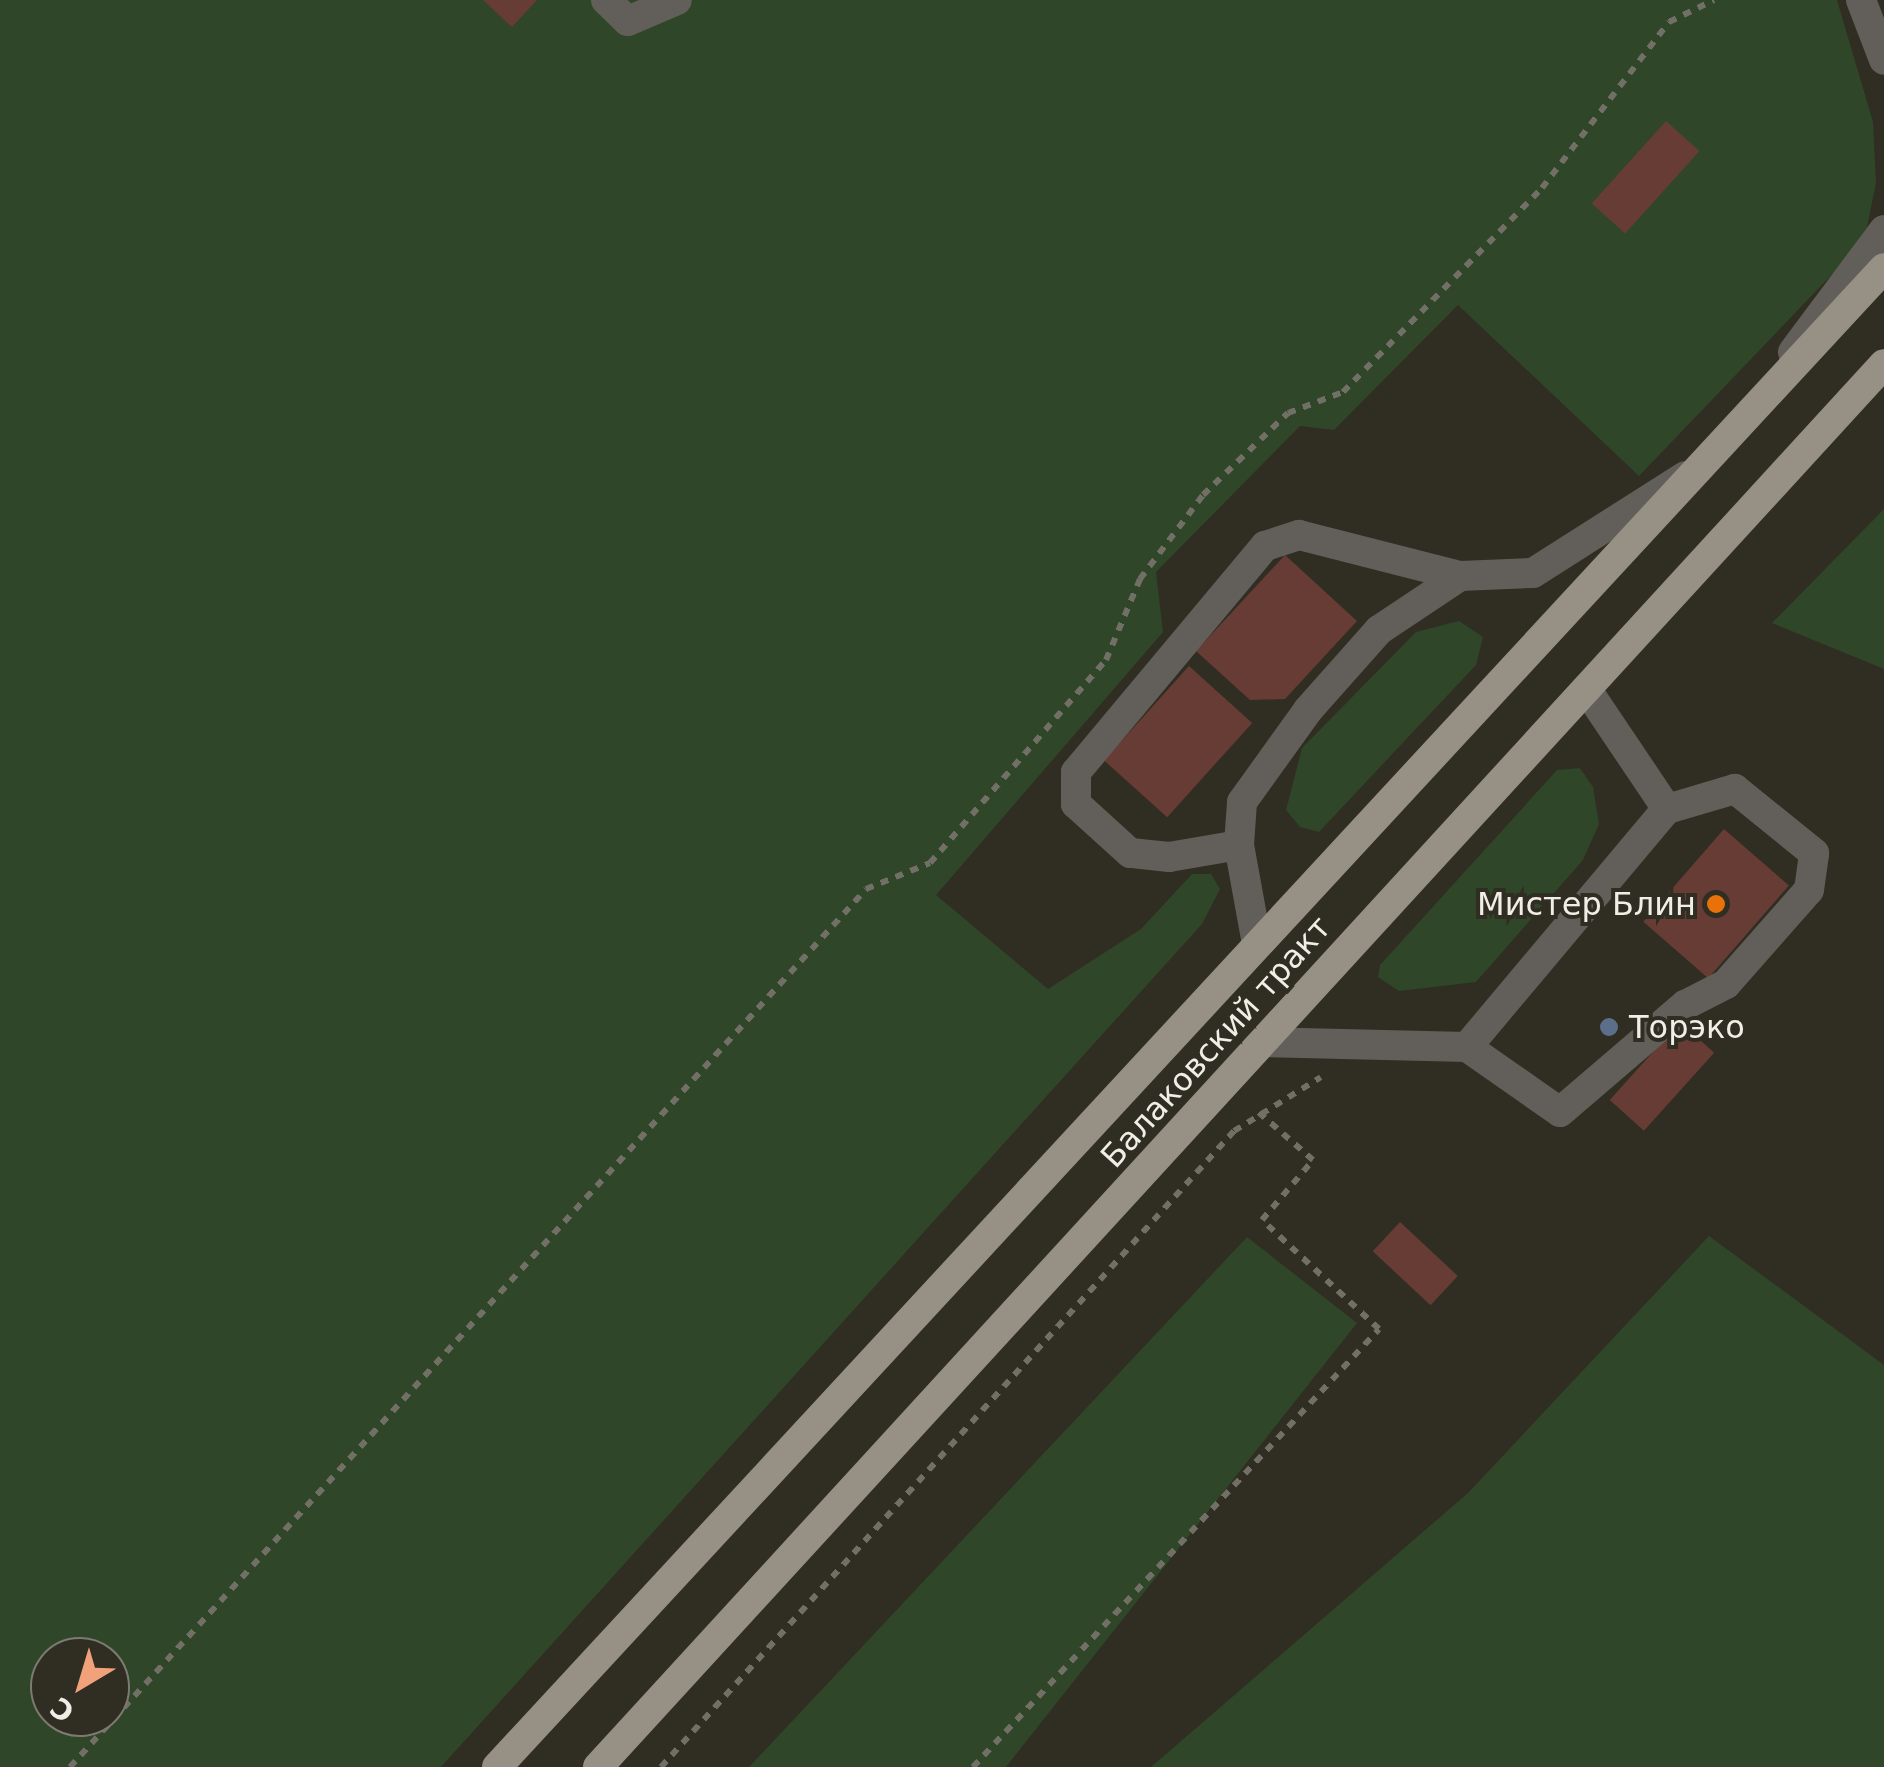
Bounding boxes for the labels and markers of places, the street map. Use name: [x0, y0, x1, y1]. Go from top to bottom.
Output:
place label: Мистер Блин: [1477, 885, 1696, 923]
marker: Мистер Блин: [1705, 893, 1727, 915]
place label: Торэко: [1629, 1008, 1745, 1046]
marker: Торэко: [1598, 1016, 1620, 1038]

